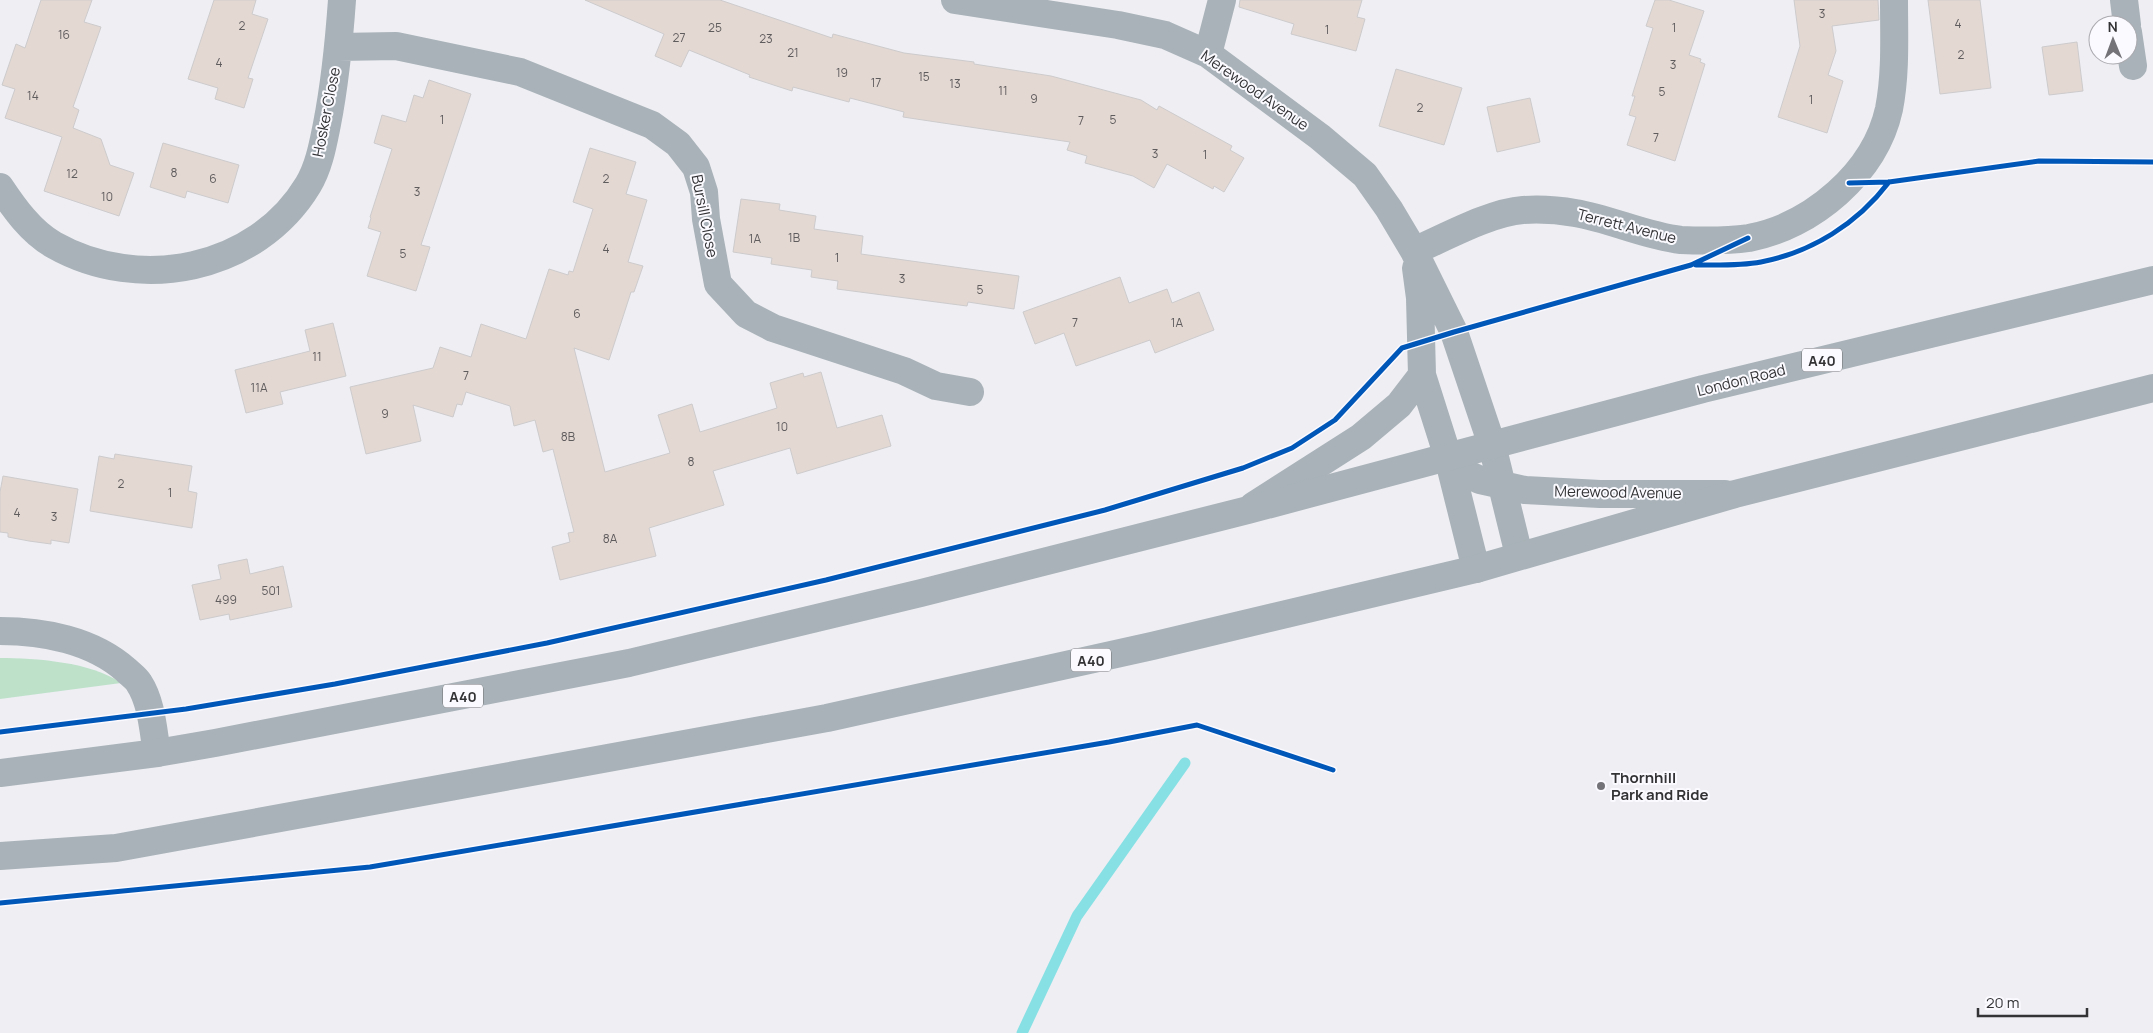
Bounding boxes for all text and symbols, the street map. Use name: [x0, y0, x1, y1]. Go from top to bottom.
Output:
house number: 3: [1819, 5, 1825, 22]
house number: 4: [1954, 15, 1962, 32]
north arrow: [2088, 15, 2138, 65]
house number: 2: [239, 17, 246, 34]
text: N: [2108, 17, 2118, 36]
house number: 25: [708, 19, 722, 36]
house number: 1: [1672, 19, 1676, 36]
house number: 1: [1325, 21, 1329, 38]
house number: 16: [58, 26, 70, 43]
house number: 27: [673, 29, 685, 46]
house number: 23: [759, 30, 773, 47]
house number: 21: [787, 44, 799, 61]
street label: Merewood Avenue: [1197, 45, 1313, 135]
house number: 2: [1958, 46, 1965, 63]
house number: 4: [215, 54, 223, 71]
house number: 3: [1670, 56, 1676, 73]
house number: 19: [836, 64, 848, 81]
street label: Hosker Close: [307, 65, 345, 159]
house number: 15: [918, 68, 930, 85]
house number: 17: [871, 74, 881, 91]
house number: 13: [949, 75, 961, 92]
house number: 11: [998, 82, 1008, 99]
house number: 5: [1659, 83, 1666, 100]
house number: 14: [27, 87, 39, 104]
house number: 9: [1030, 90, 1038, 107]
house number: 1: [1809, 91, 1813, 108]
house number: 2: [1417, 99, 1424, 116]
house number: 1: [440, 111, 444, 128]
house number: 5: [1110, 111, 1117, 128]
house number: 7: [1078, 112, 1084, 129]
house number: 7: [1653, 129, 1659, 146]
house number: 3: [1152, 145, 1158, 162]
house number: 1: [1203, 146, 1207, 163]
house number: 8: [171, 164, 178, 181]
house number: 12: [66, 165, 78, 182]
house number: 6: [209, 170, 217, 187]
house number: 2: [603, 170, 610, 187]
street label: Bursill Close: [687, 173, 723, 260]
house number: 3: [414, 183, 420, 200]
house number: 10: [101, 188, 113, 205]
street label: Terrett Avenue: [1575, 204, 1679, 249]
house number: 1B: [788, 229, 800, 246]
house number: 1A: [749, 230, 762, 247]
house number: 4: [602, 240, 610, 257]
house number: 5: [400, 245, 407, 262]
house number: 1: [835, 249, 839, 266]
house number: 3: [899, 270, 905, 287]
house number: 5: [977, 281, 984, 298]
house number: 6: [573, 305, 581, 322]
house number: 7: [1072, 314, 1078, 331]
house number: 1A: [1171, 314, 1184, 331]
house number: 11: [312, 348, 322, 365]
road number: A40: [1802, 348, 1842, 372]
street label: London Road: [1695, 359, 1787, 401]
house number: 7: [463, 367, 469, 384]
house number: 11A: [251, 379, 268, 396]
house number: 9: [381, 405, 389, 422]
house number: 10: [776, 418, 788, 435]
house number: 8B: [561, 428, 575, 445]
house number: 8: [688, 453, 695, 470]
house number: 2: [118, 475, 125, 492]
street label: Merewood Avenue: [1554, 480, 1682, 504]
house number: 1: [168, 484, 172, 501]
house number: 4: [13, 504, 21, 521]
house number: 3: [51, 508, 57, 525]
house number: 8A: [603, 530, 618, 547]
house number: 501: [262, 582, 280, 599]
house number: 499: [215, 591, 237, 608]
road number: A40: [1071, 648, 1111, 672]
road number: A40: [443, 684, 483, 708]
place label: Thornhill Park and Ride: [1611, 767, 1709, 805]
marker: Thornhill Park and Ride: [1595, 780, 1607, 792]
scale bar: [1978, 986, 2087, 1018]
text: 20 m: [1986, 992, 2019, 1013]

